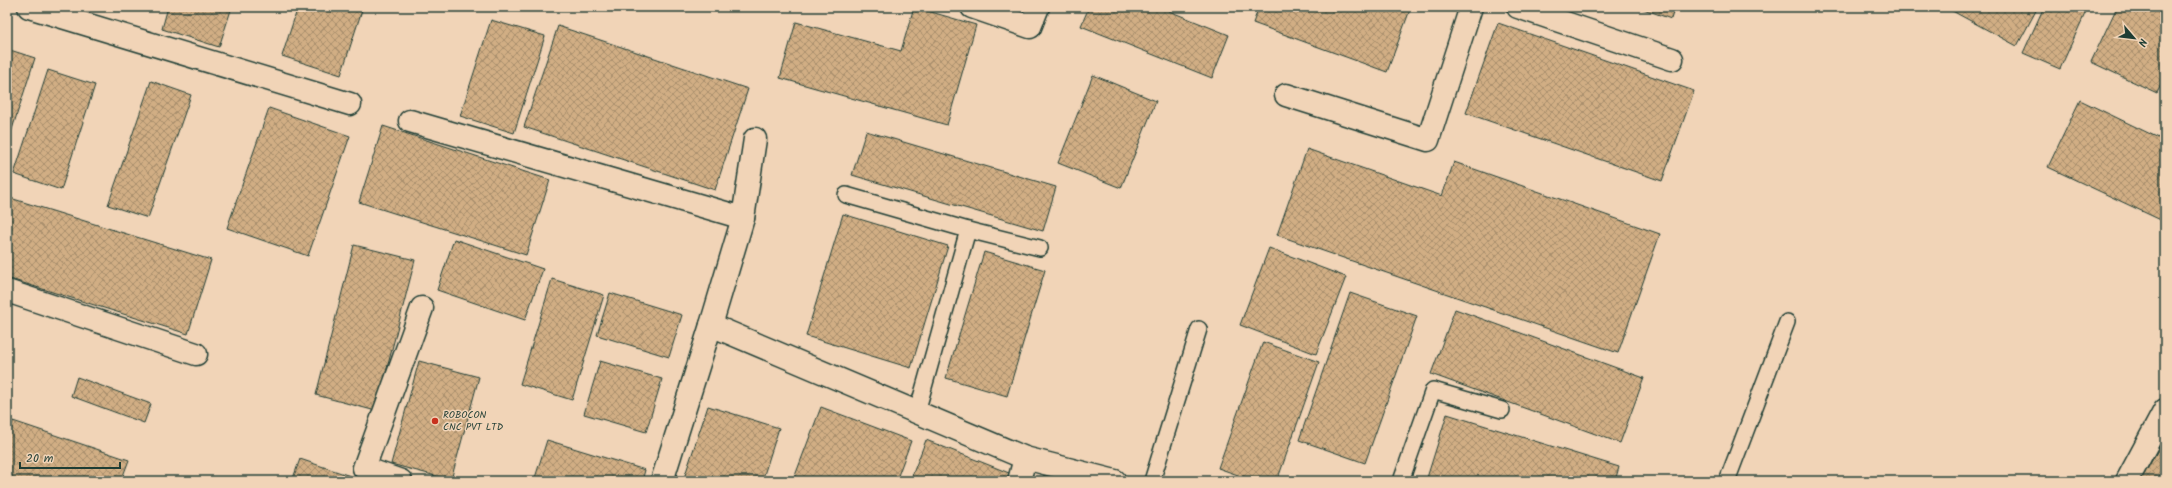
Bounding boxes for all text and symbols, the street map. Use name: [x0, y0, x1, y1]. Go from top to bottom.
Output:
north arrow: [2114, 18, 2154, 58]
text: N: [2132, 35, 2152, 50]
place label: ROBOCON CNC PVT LTD: [443, 407, 504, 435]
marker: ROBOCON CNC PVT LTD: [430, 416, 440, 426]
scale bar: [20, 444, 120, 470]
text: 20 m: [26, 449, 54, 468]

